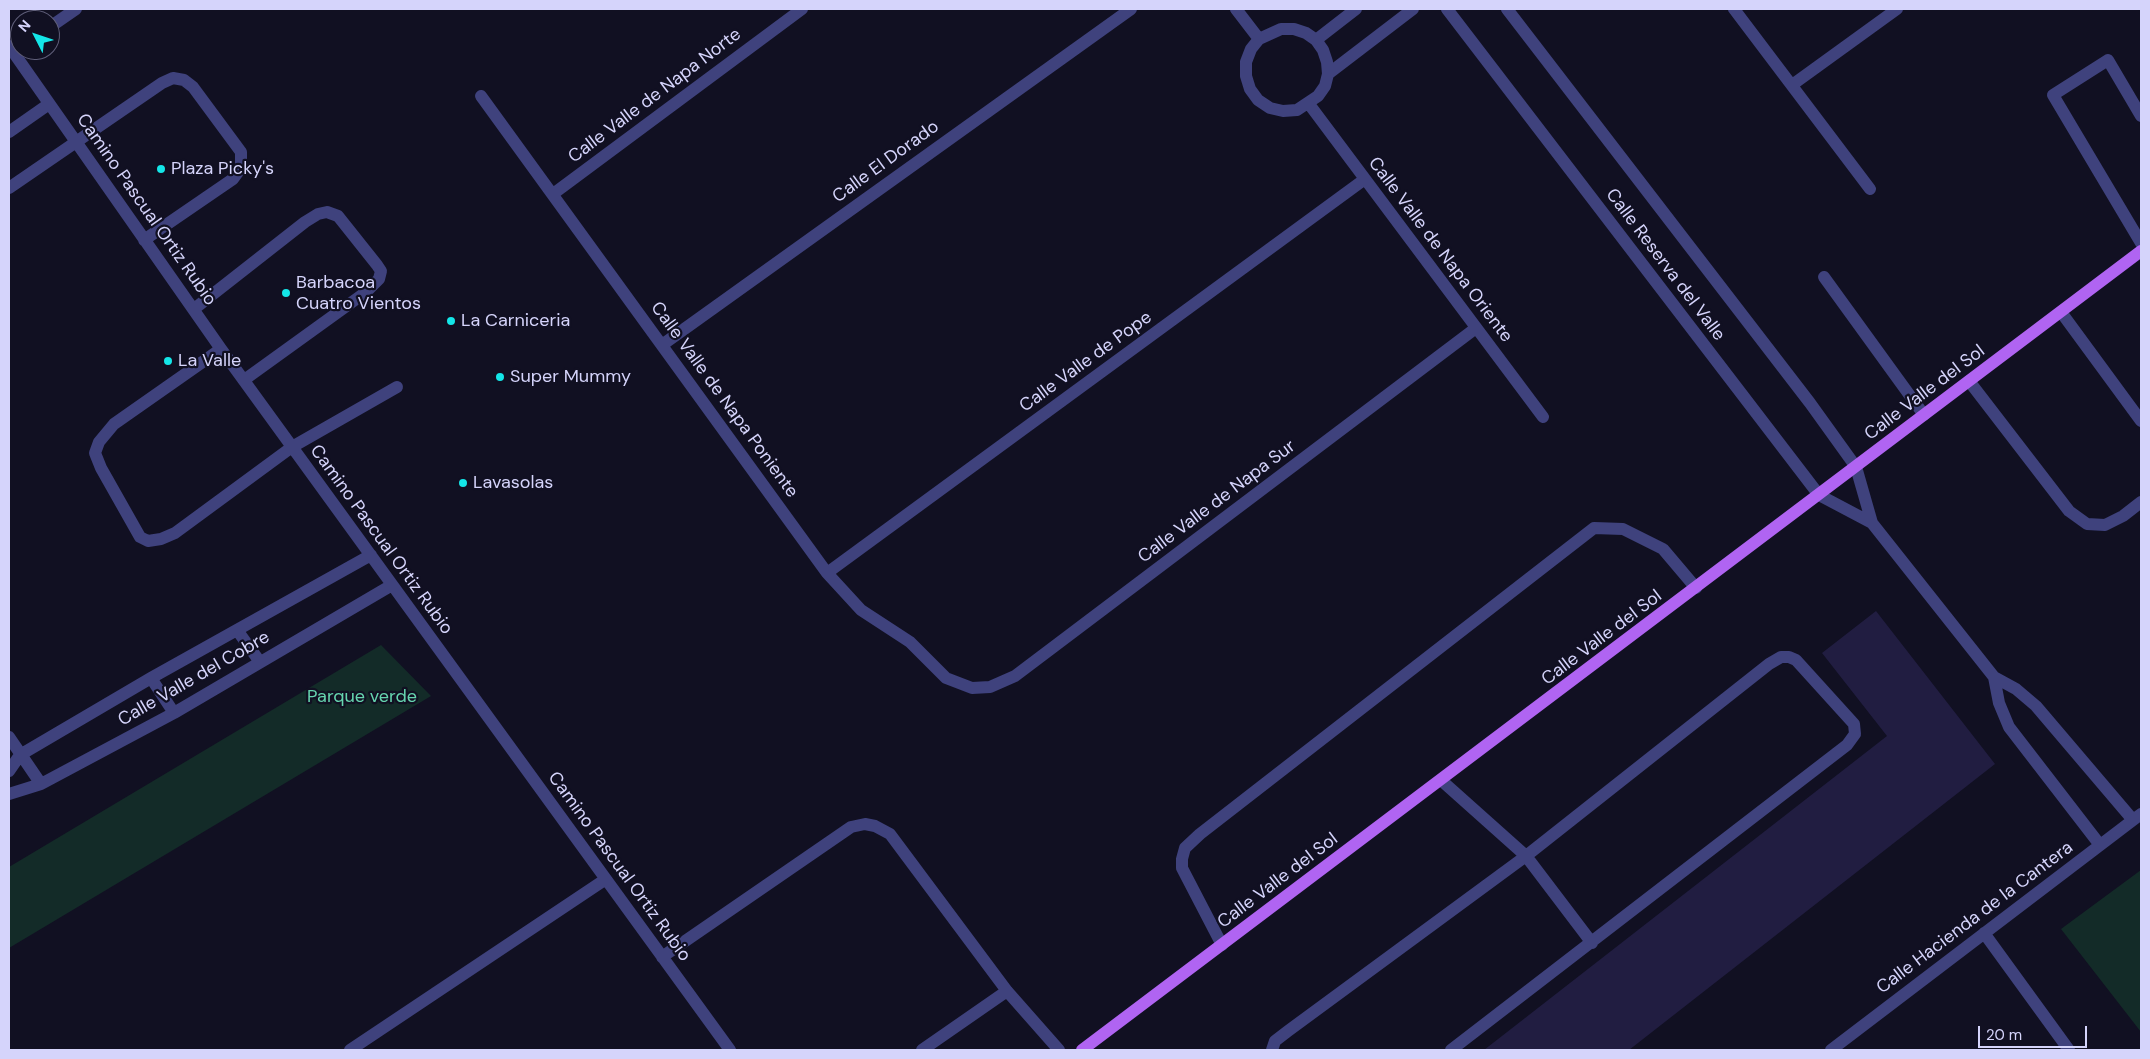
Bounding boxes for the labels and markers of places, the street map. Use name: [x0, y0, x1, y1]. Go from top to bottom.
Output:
place label: Plaza Picky's: [171, 158, 274, 180]
marker: Plaza Picky's: [155, 163, 167, 175]
place label: Barbacoa Cuatro Vientos: [296, 272, 421, 314]
marker: Barbacoa Cuatro Vientos: [280, 287, 292, 299]
place label: La Carniceria: [461, 310, 570, 332]
marker: La Carniceria: [445, 315, 457, 327]
place label: La Valle: [178, 350, 241, 372]
marker: La Valle: [162, 355, 174, 367]
place label: Super Mummy: [510, 366, 631, 388]
marker: Super Mummy: [494, 371, 506, 383]
place label: Lavasolas: [473, 472, 553, 494]
marker: Lavasolas: [457, 477, 469, 489]

